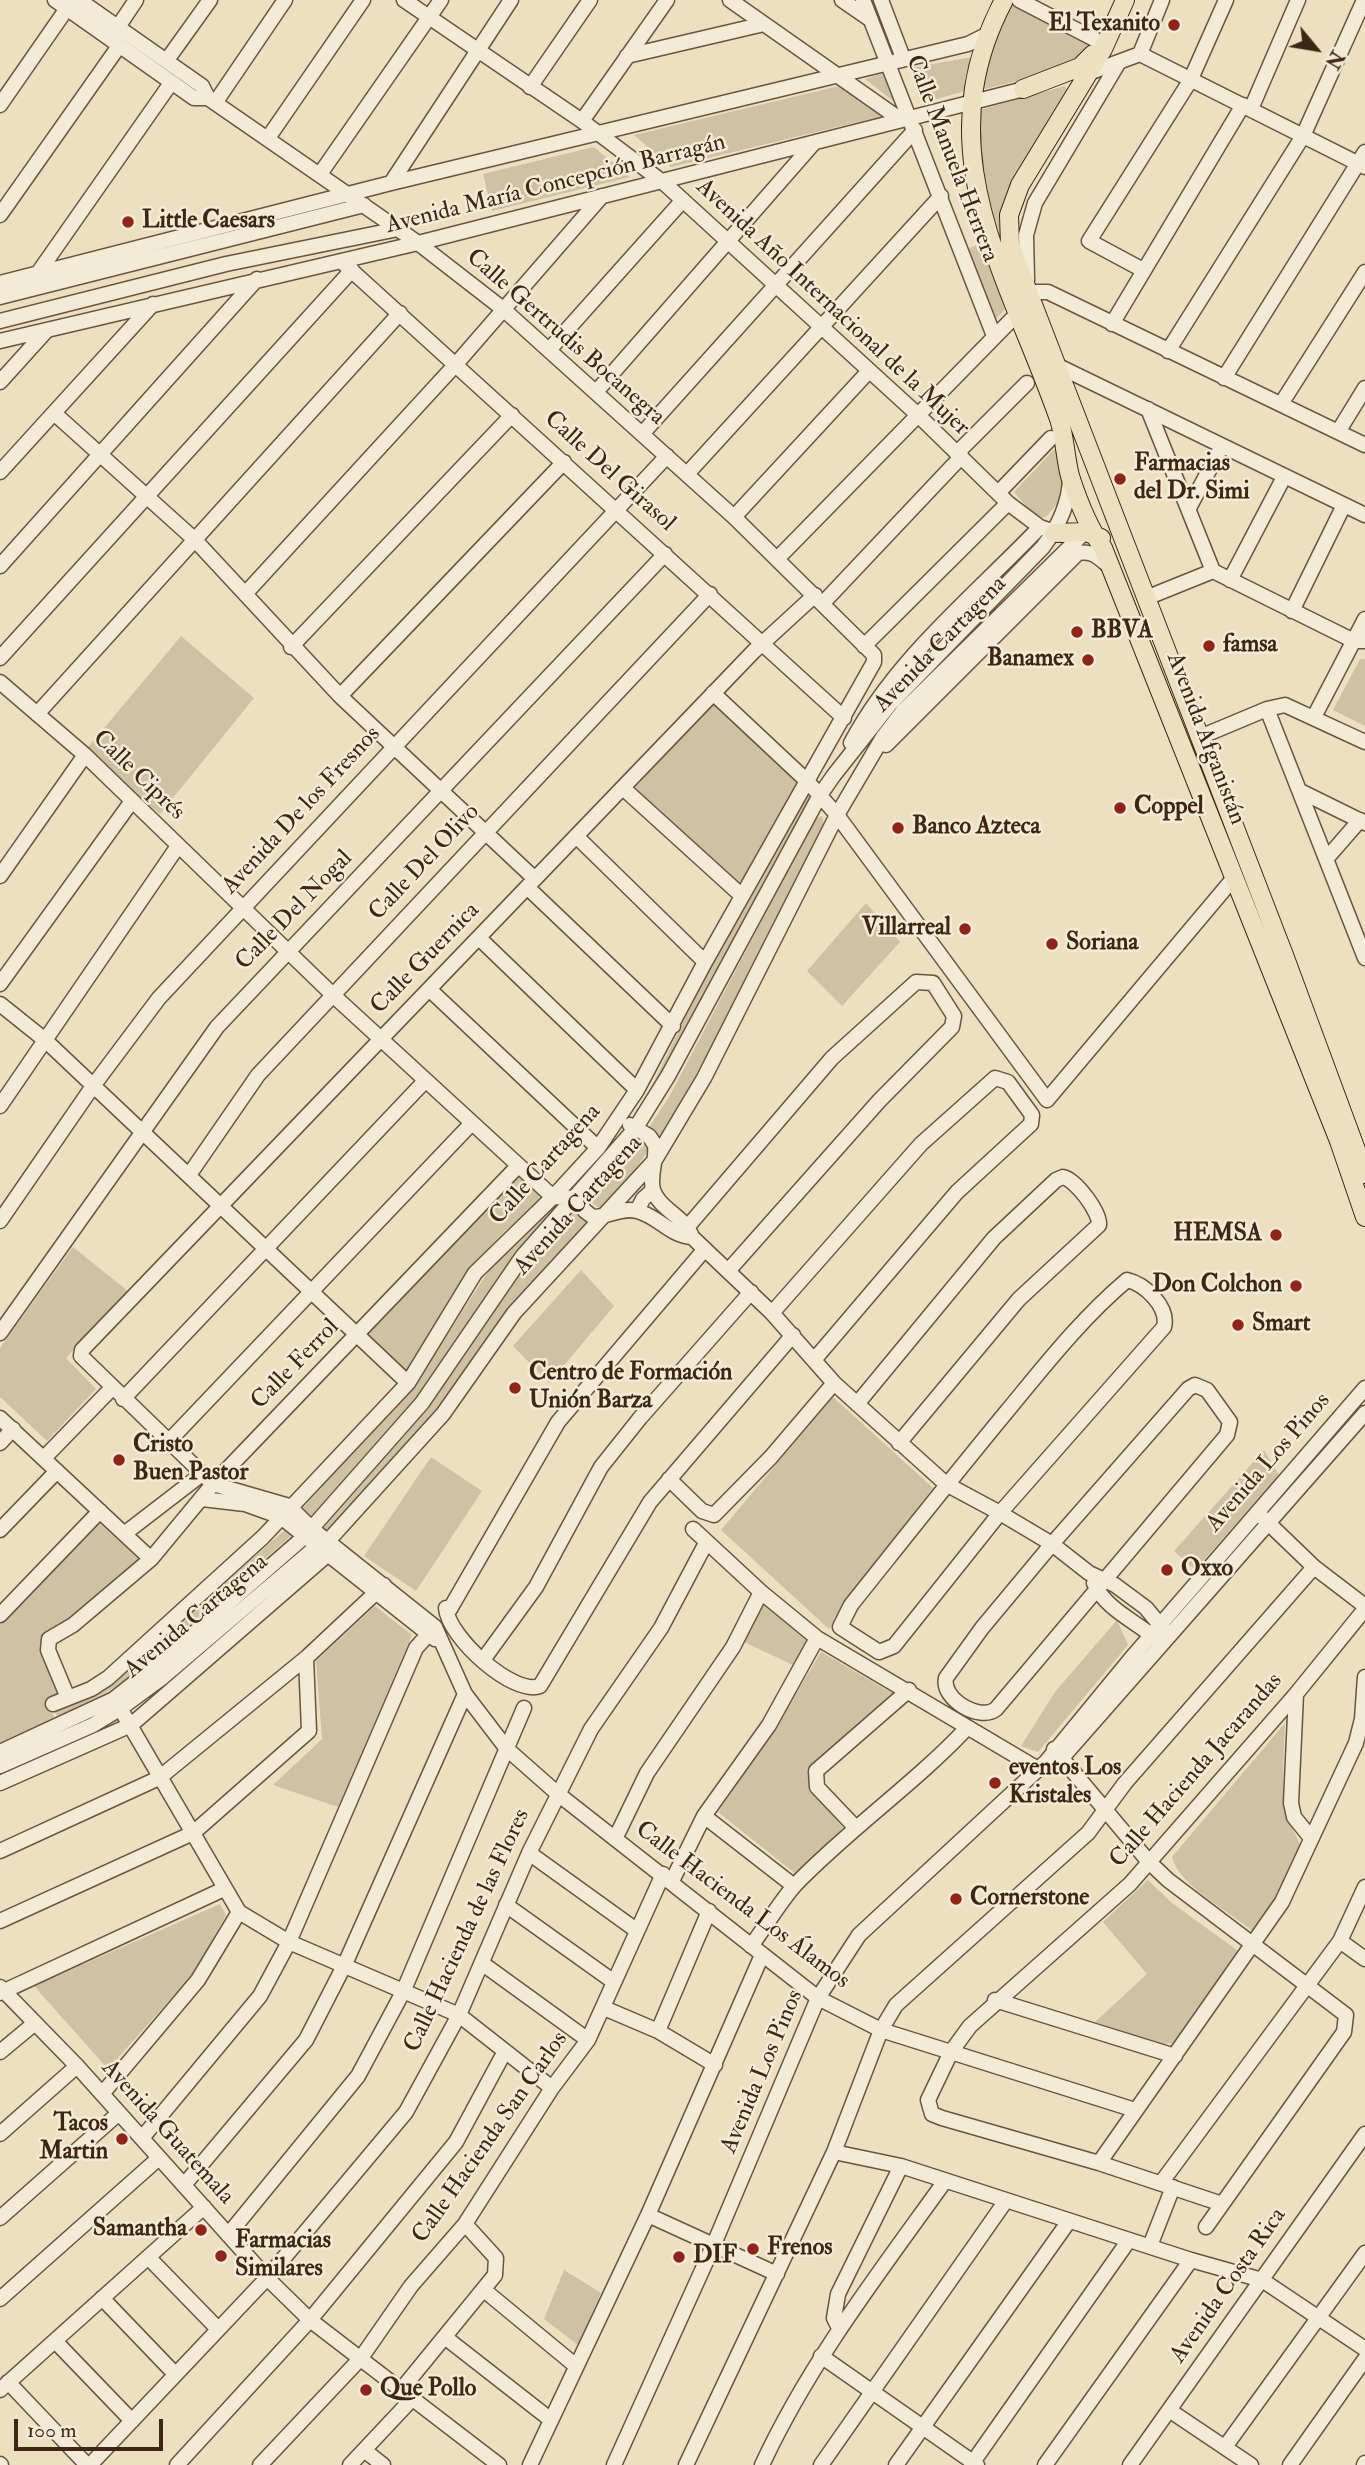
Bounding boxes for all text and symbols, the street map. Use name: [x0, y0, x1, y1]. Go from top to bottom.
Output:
place label: El Texanito: [1048, 11, 1160, 39]
north arrow: [1281, 14, 1351, 84]
marker: El Texanito: [1166, 17, 1182, 33]
text: N: [1320, 46, 1349, 73]
street label: Calle Manuela Herrera: [898, 51, 1004, 267]
street label: Avenida María Concepción Barragán: [383, 129, 729, 241]
street label: Avenida Año Internacional de la Mujer: [689, 173, 975, 443]
place label: Little Caesars: [142, 208, 275, 236]
marker: Little Caesars: [120, 214, 136, 230]
street label: Calle Gertrudis Bocanegra: [460, 244, 670, 432]
street label: Calle Del Girasol: [537, 406, 681, 538]
place label: Farmacias del Dr. Simi: [1134, 451, 1250, 507]
marker: Farmacias del Dr. Simi: [1112, 471, 1128, 487]
street label: Avenida Cartagena: [869, 571, 1013, 719]
place label: BBVA: [1091, 618, 1153, 646]
marker: BBVA: [1069, 624, 1085, 640]
place label: famsa: [1223, 632, 1277, 660]
marker: famsa: [1201, 638, 1217, 654]
place label: Banamex: [987, 646, 1074, 674]
street label: Avenida Afganistán: [1159, 649, 1251, 829]
marker: Banamex: [1080, 652, 1096, 668]
street label: Avenida De los Fresnos: [217, 721, 387, 901]
street label: Calle Ciprés: [86, 725, 190, 827]
place label: Coppel: [1134, 794, 1204, 822]
street label: Calle Del Olivo: [364, 799, 486, 927]
marker: Coppel: [1112, 800, 1128, 816]
place label: Banco Azteca: [912, 814, 1040, 842]
marker: Banco Azteca: [890, 820, 906, 836]
street label: Calle Del Nogal: [231, 845, 359, 977]
street label: Calle Guernica: [365, 897, 487, 1021]
place label: Villarreal: [862, 915, 951, 943]
marker: Villarreal: [957, 921, 973, 937]
place label: Soriana: [1066, 930, 1138, 958]
marker: Soriana: [1044, 936, 1060, 952]
street label: Calle Cartagena: [484, 1099, 608, 1231]
street label: Avenida Cartagena: [509, 1130, 649, 1282]
place label: HEMSA: [1173, 1221, 1262, 1249]
marker: HEMSA: [1268, 1227, 1284, 1243]
place label: Don Colchon: [1152, 1272, 1282, 1300]
marker: Don Colchon: [1288, 1278, 1304, 1294]
place label: Smart: [1252, 1311, 1311, 1339]
street label: Calle Ferrol: [246, 1314, 346, 1416]
marker: Smart: [1230, 1317, 1246, 1333]
place label: Centro de Formación Unión Barza: [529, 1360, 732, 1416]
marker: Centro de Formación Unión Barza: [507, 1380, 523, 1396]
street label: Avenida Los Pinos: [1201, 1388, 1337, 1538]
place label: Cristo Buen Pastor: [133, 1432, 248, 1488]
marker: Cristo Buen Pastor: [111, 1452, 127, 1468]
street label: Avenida Cartagena: [119, 1549, 275, 1685]
place label: Oxxo: [1181, 1556, 1233, 1584]
marker: Oxxo: [1159, 1562, 1175, 1578]
street label: Calle Hacienda Jacarandas: [1105, 1668, 1289, 1874]
place label: eventos Los Kristales: [1009, 1755, 1121, 1811]
marker: eventos Los Kristales: [987, 1775, 1003, 1791]
street label: Calle Hacienda de las Flores: [399, 1805, 537, 2057]
street label: Calle Hacienda Los Álamos: [629, 1816, 855, 1996]
place label: Cornerstone: [970, 1885, 1089, 1913]
marker: Cornerstone: [948, 1891, 964, 1907]
street label: Avenida Los Pinos: [716, 1986, 810, 2158]
street label: Calle Hacienda San Carlos: [407, 2027, 575, 2249]
street label: Avenida Guatemala: [94, 2055, 240, 2211]
place label: Tacos Martin: [40, 2111, 108, 2167]
marker: Tacos Martin: [114, 2131, 130, 2147]
street label: Avenida Costa Rica: [1165, 2203, 1293, 2369]
place label: Samantha: [93, 2216, 187, 2244]
marker: Samantha: [193, 2222, 209, 2238]
place label: Farmacias Similares: [235, 2228, 331, 2284]
place label: Frenos: [767, 2235, 832, 2263]
marker: Frenos: [745, 2241, 761, 2257]
place label: DIF: [693, 2243, 737, 2271]
marker: Farmacias Similares: [213, 2248, 229, 2264]
marker: DIF: [671, 2249, 687, 2265]
place label: Que Pollo: [380, 2376, 476, 2404]
marker: Que Pollo: [358, 2382, 374, 2398]
scale bar: [18, 2406, 166, 2450]
text: 100 m: [27, 2417, 77, 2444]

